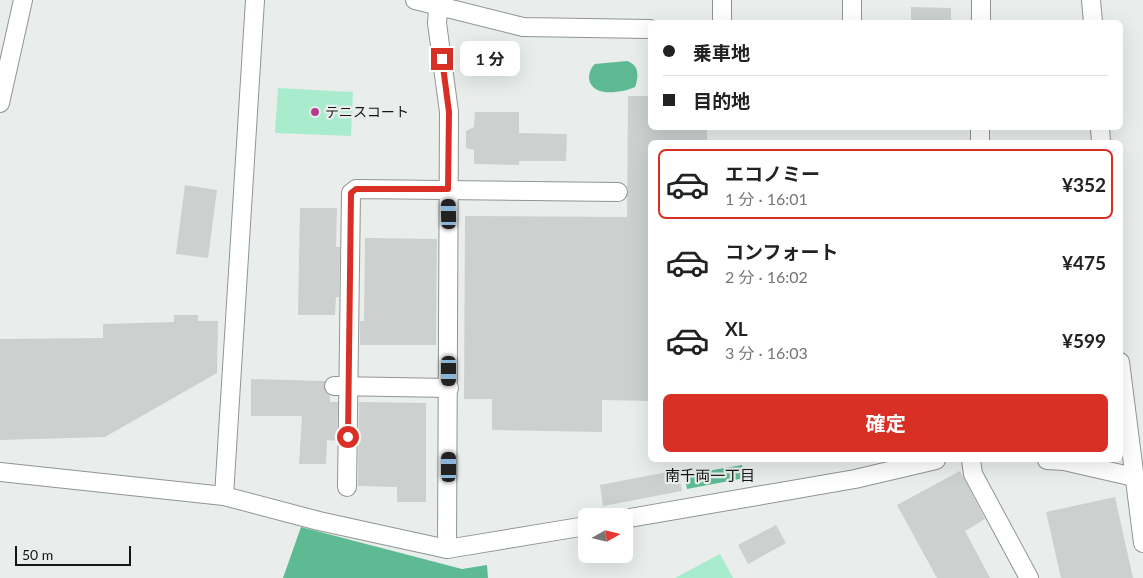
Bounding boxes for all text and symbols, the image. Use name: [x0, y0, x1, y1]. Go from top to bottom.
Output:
text: 乗車地: [693, 41, 750, 64]
callout: 1 分: [460, 42, 520, 76]
route end: [431, 48, 453, 70]
text: 1 分: [475, 49, 505, 68]
text: 目的地: [693, 89, 750, 112]
place label: テニスコート: [325, 103, 409, 120]
marker: テニスコート: [309, 106, 321, 118]
icon: car: [665, 162, 710, 207]
text: エコノミー: [725, 162, 820, 185]
text: ¥352: [1062, 173, 1106, 196]
text: 1 分 · 16:01: [725, 189, 808, 208]
car: [441, 199, 456, 229]
icon: car: [665, 240, 710, 285]
text: コンフォート: [725, 240, 838, 263]
text: ¥475: [1062, 251, 1106, 274]
text: 2 分 · 16:02: [725, 267, 808, 286]
text: XL: [725, 317, 748, 340]
icon: car: [665, 318, 710, 363]
text: ¥599: [1062, 329, 1106, 352]
text: 3 分 · 16:03: [725, 343, 808, 362]
car: [441, 356, 456, 386]
button: 確定: [663, 394, 1108, 452]
route start: [337, 426, 359, 448]
car: [441, 452, 456, 482]
district label: 南千両一丁目: [665, 466, 755, 484]
north arrow: [578, 508, 632, 562]
map controls: [578, 508, 633, 563]
scale bar: [15, 543, 131, 566]
text: 50 m: [22, 546, 53, 563]

